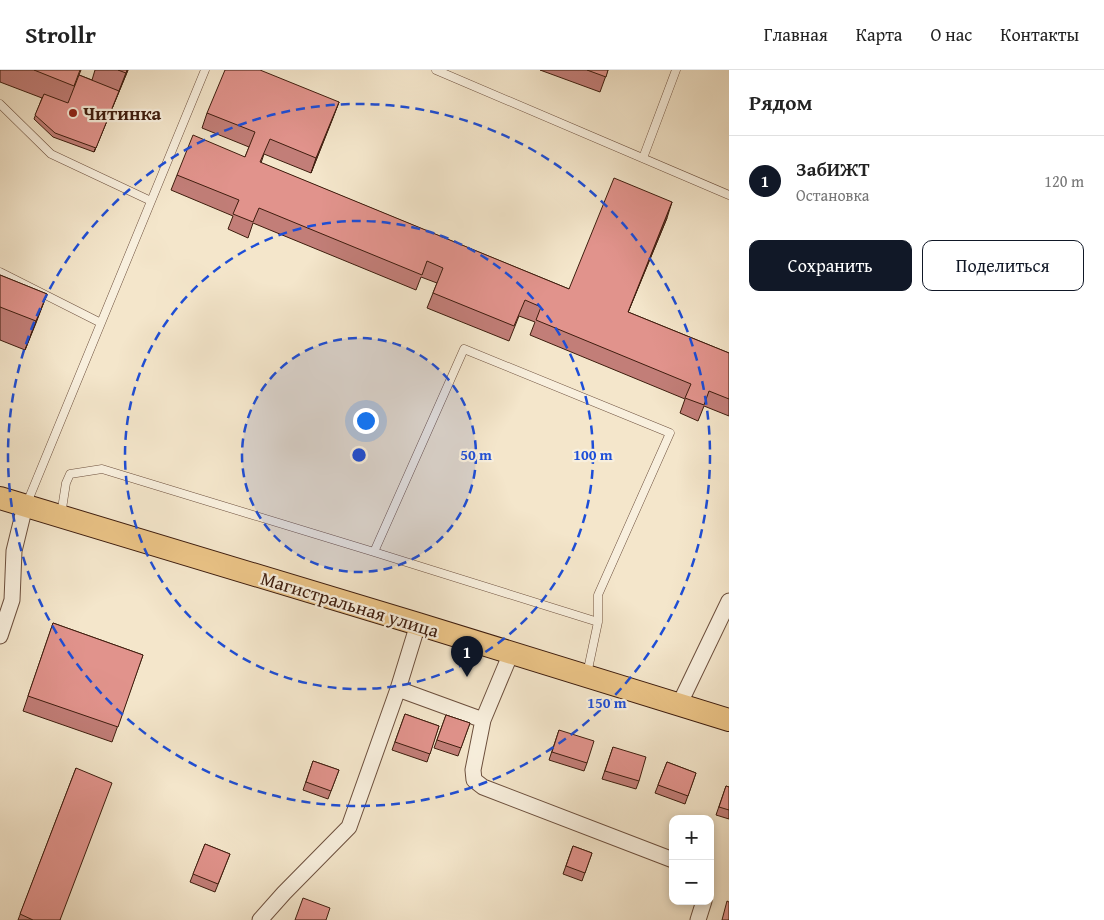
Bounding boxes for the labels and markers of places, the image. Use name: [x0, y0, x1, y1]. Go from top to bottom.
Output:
place label: Читинка: [83, 99, 162, 127]
marker: Читинка: [67, 107, 79, 119]
centre of rings: [350, 446, 368, 464]
pin: 1: [451, 636, 483, 677]

